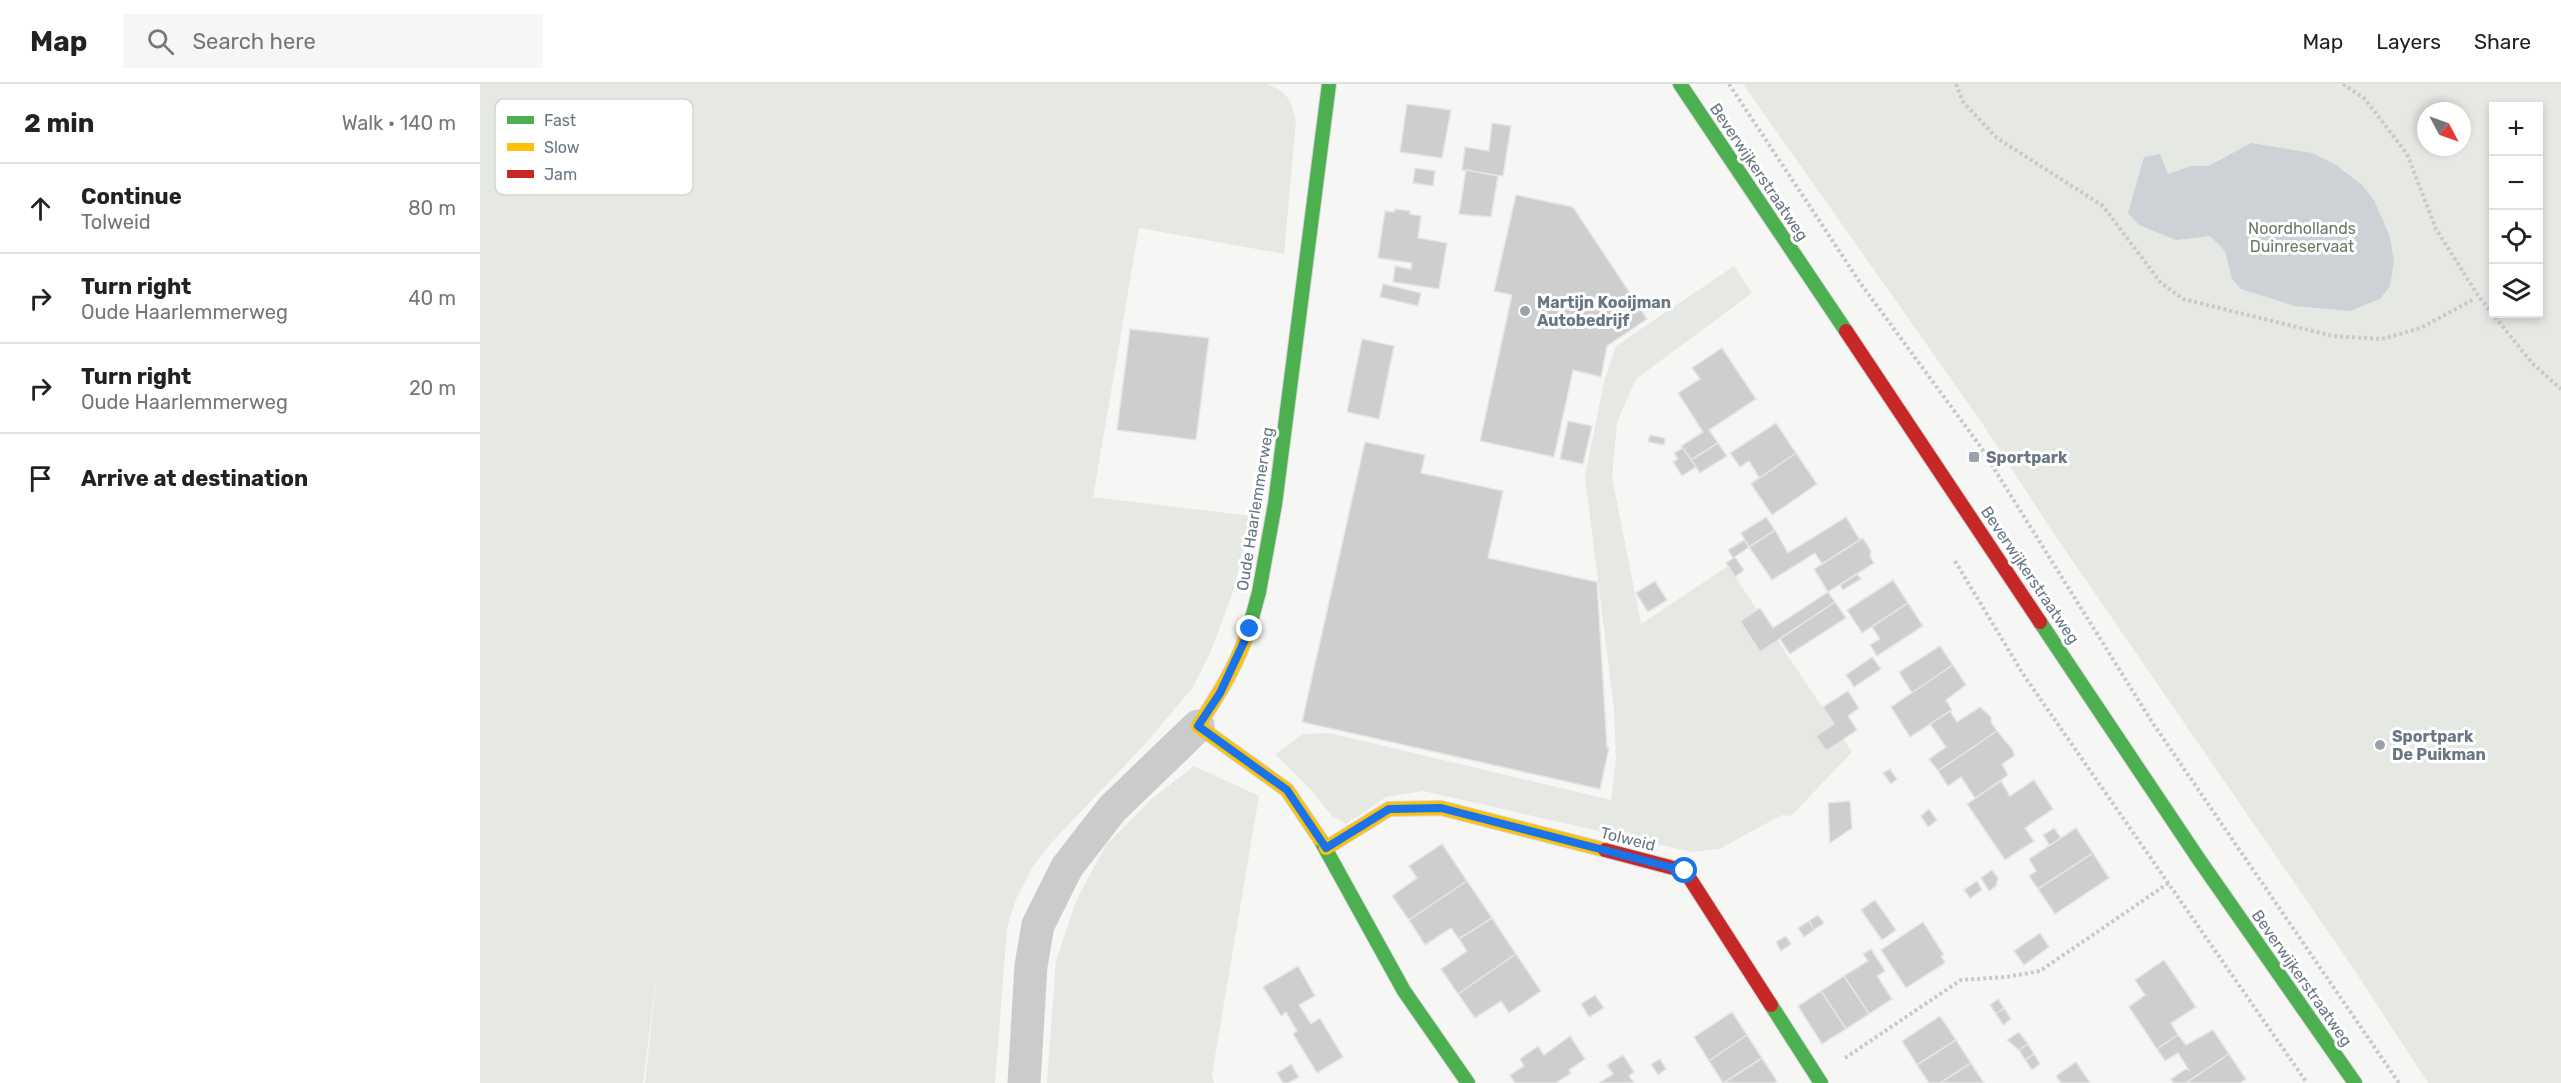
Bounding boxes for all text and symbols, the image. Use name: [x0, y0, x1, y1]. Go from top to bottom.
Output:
search box: [123, 14, 543, 68]
text: Map: [30, 25, 87, 58]
icon: search: [144, 25, 177, 58]
text: Search here: [192, 28, 316, 55]
text: Map: [2302, 29, 2343, 54]
text: Layers: [2376, 29, 2441, 54]
text: Share: [2474, 29, 2531, 54]
legend: [495, 99, 693, 195]
street label: Beverwijkerstraatweg: [1706, 100, 1812, 244]
north arrow: [2417, 102, 2471, 156]
map controls: [2489, 102, 2543, 318]
button: +: [2489, 102, 2543, 156]
text: 2 min: [24, 108, 94, 139]
text: Walk · 140 m: [342, 111, 456, 135]
text: Fast: [544, 111, 576, 130]
text: Slow: [544, 138, 580, 157]
button: −: [2489, 156, 2543, 210]
text: Jam: [544, 165, 577, 184]
text: Continue: [81, 183, 182, 210]
icon: ahead: [24, 192, 57, 225]
text: 80 m: [408, 196, 456, 220]
text: Tolweid: [81, 210, 151, 234]
button: locate: [2489, 210, 2543, 264]
park label: Noordhollands Duinreservaat: [2248, 219, 2356, 256]
button: layers: [2489, 264, 2543, 318]
text: Turn right: [81, 273, 191, 300]
icon: right: [24, 282, 57, 315]
text: 40 m: [408, 286, 456, 310]
place label: Martijn Kooijman Autobedrijf: [1537, 293, 1671, 330]
text: Oude Haarlemmerweg: [81, 300, 288, 324]
marker: Martijn Kooijman Autobedrijf: [1518, 304, 1532, 318]
text: Turn right: [81, 363, 191, 390]
icon: right: [24, 372, 57, 405]
text: 20 m: [409, 376, 456, 400]
text: Oude Haarlemmerweg: [81, 390, 288, 414]
street label: Oude Haarlemmerweg: [1233, 426, 1277, 592]
place label: Sportpark: [1986, 448, 2068, 467]
marker: Sportpark: [1967, 450, 1981, 464]
icon: arrive: [24, 462, 57, 495]
text: Arrive at destination: [81, 465, 308, 492]
street label: Beverwijkerstraatweg: [1977, 503, 2083, 647]
route end: [1236, 615, 1262, 641]
place label: Sportpark De Puikman: [2392, 727, 2486, 764]
marker: Sportpark De Puikman: [2373, 738, 2387, 752]
street label: Tolweid: [1599, 823, 1657, 855]
route start: [1671, 857, 1697, 883]
street label: Beverwijkerstraatweg: [2248, 906, 2356, 1050]

